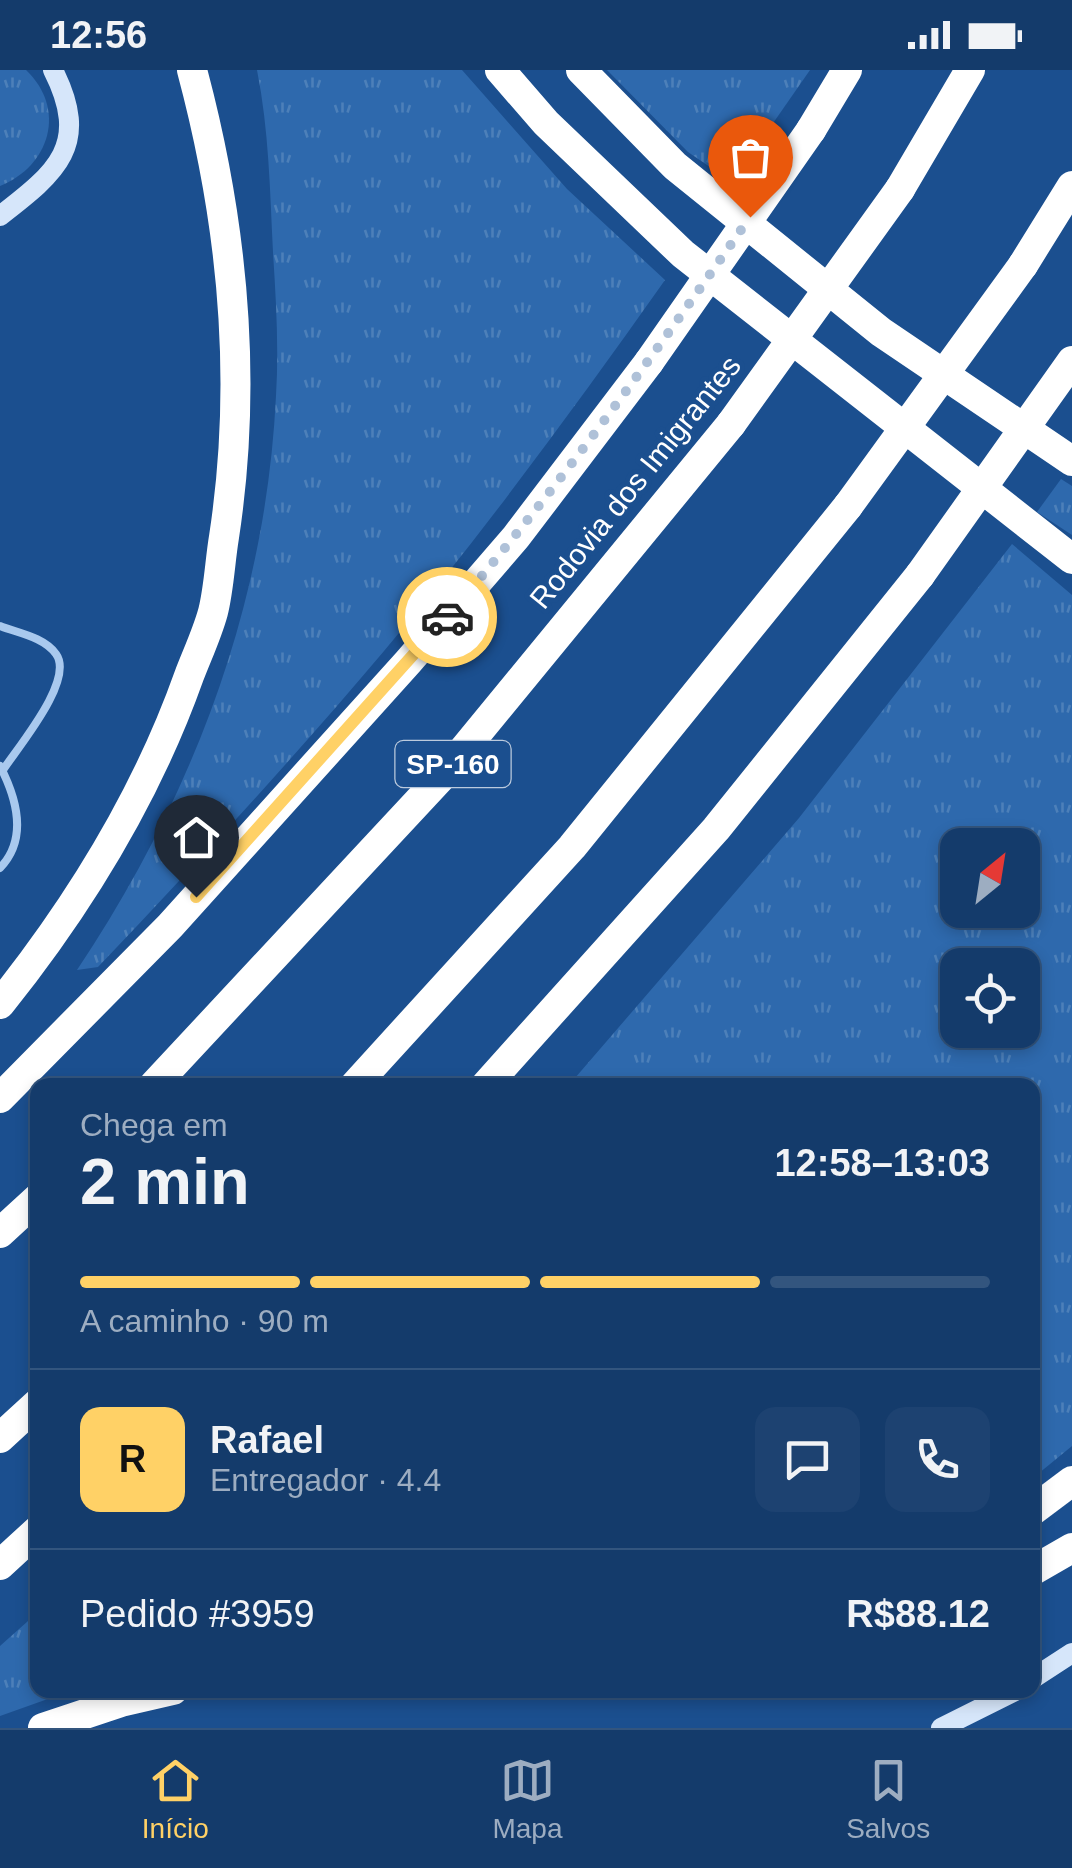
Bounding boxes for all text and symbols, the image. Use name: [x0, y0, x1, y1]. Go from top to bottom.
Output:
text: 12:56: [50, 14, 147, 56]
pin: [708, 115, 793, 218]
icon: bag: [723, 130, 778, 185]
street label: Rodovia dos Imigrantes: [523, 349, 747, 615]
courier: [397, 567, 497, 667]
icon: car: [420, 590, 475, 645]
road number: SP-160: [396, 741, 510, 787]
pin: [154, 795, 239, 898]
icon: home: [169, 810, 224, 865]
north arrow: [940, 828, 1040, 928]
map controls: [940, 828, 1040, 1048]
button: locate: [940, 948, 1040, 1048]
text: Chega em: [80, 1107, 228, 1143]
text: 12:58–13:03: [774, 1142, 990, 1184]
text: 2 min: [80, 1145, 250, 1218]
text: A caminho · 90 m: [80, 1303, 329, 1339]
button: chat: [755, 1407, 860, 1512]
button: phone: [885, 1407, 990, 1512]
text: Rafael: [210, 1419, 324, 1461]
text: R: [119, 1438, 146, 1480]
text: Entregador · 4.4: [210, 1462, 441, 1498]
text: Pedido #3959: [80, 1593, 315, 1635]
text: R$88.12: [846, 1593, 990, 1635]
tab: Início: [142, 1753, 209, 1845]
tab: Mapa: [492, 1753, 562, 1845]
tab: Salvos: [846, 1753, 930, 1845]

